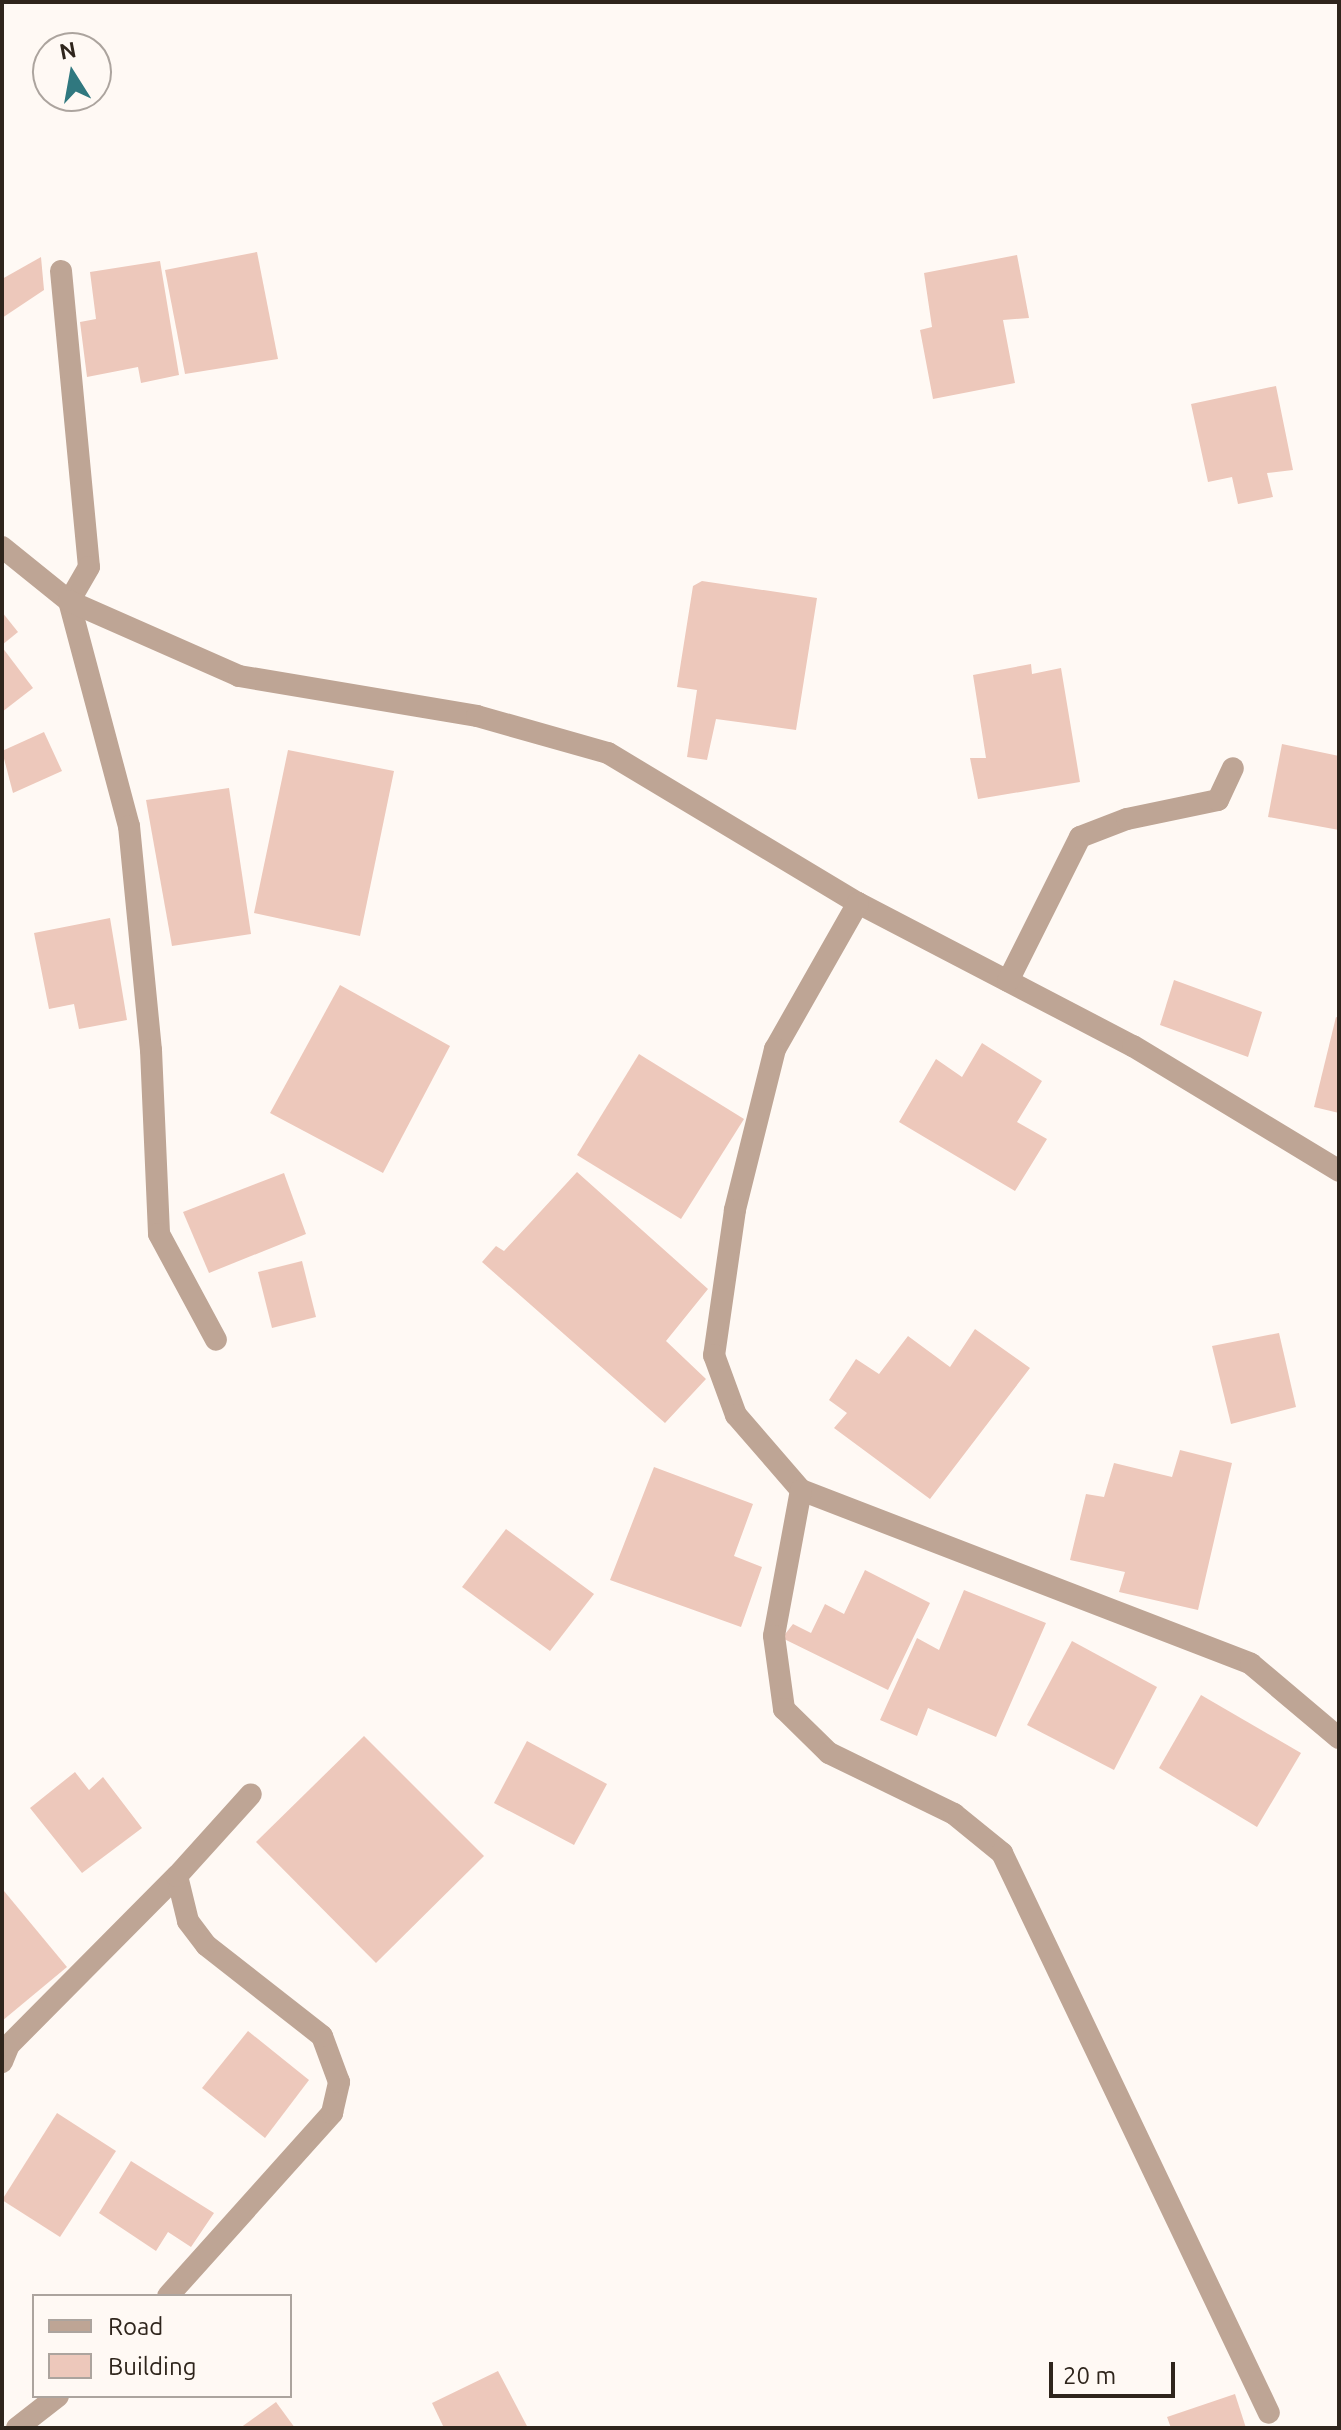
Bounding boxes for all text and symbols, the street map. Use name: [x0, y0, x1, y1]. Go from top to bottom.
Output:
north arrow: [32, 32, 112, 112]
text: N: [57, 36, 78, 64]
legend: [32, 2294, 292, 2398]
text: Road: [108, 2313, 163, 2340]
scale bar: [1053, 2346, 1179, 2396]
text: Building: [108, 2353, 196, 2380]
text: 20 m: [1063, 2362, 1116, 2389]

